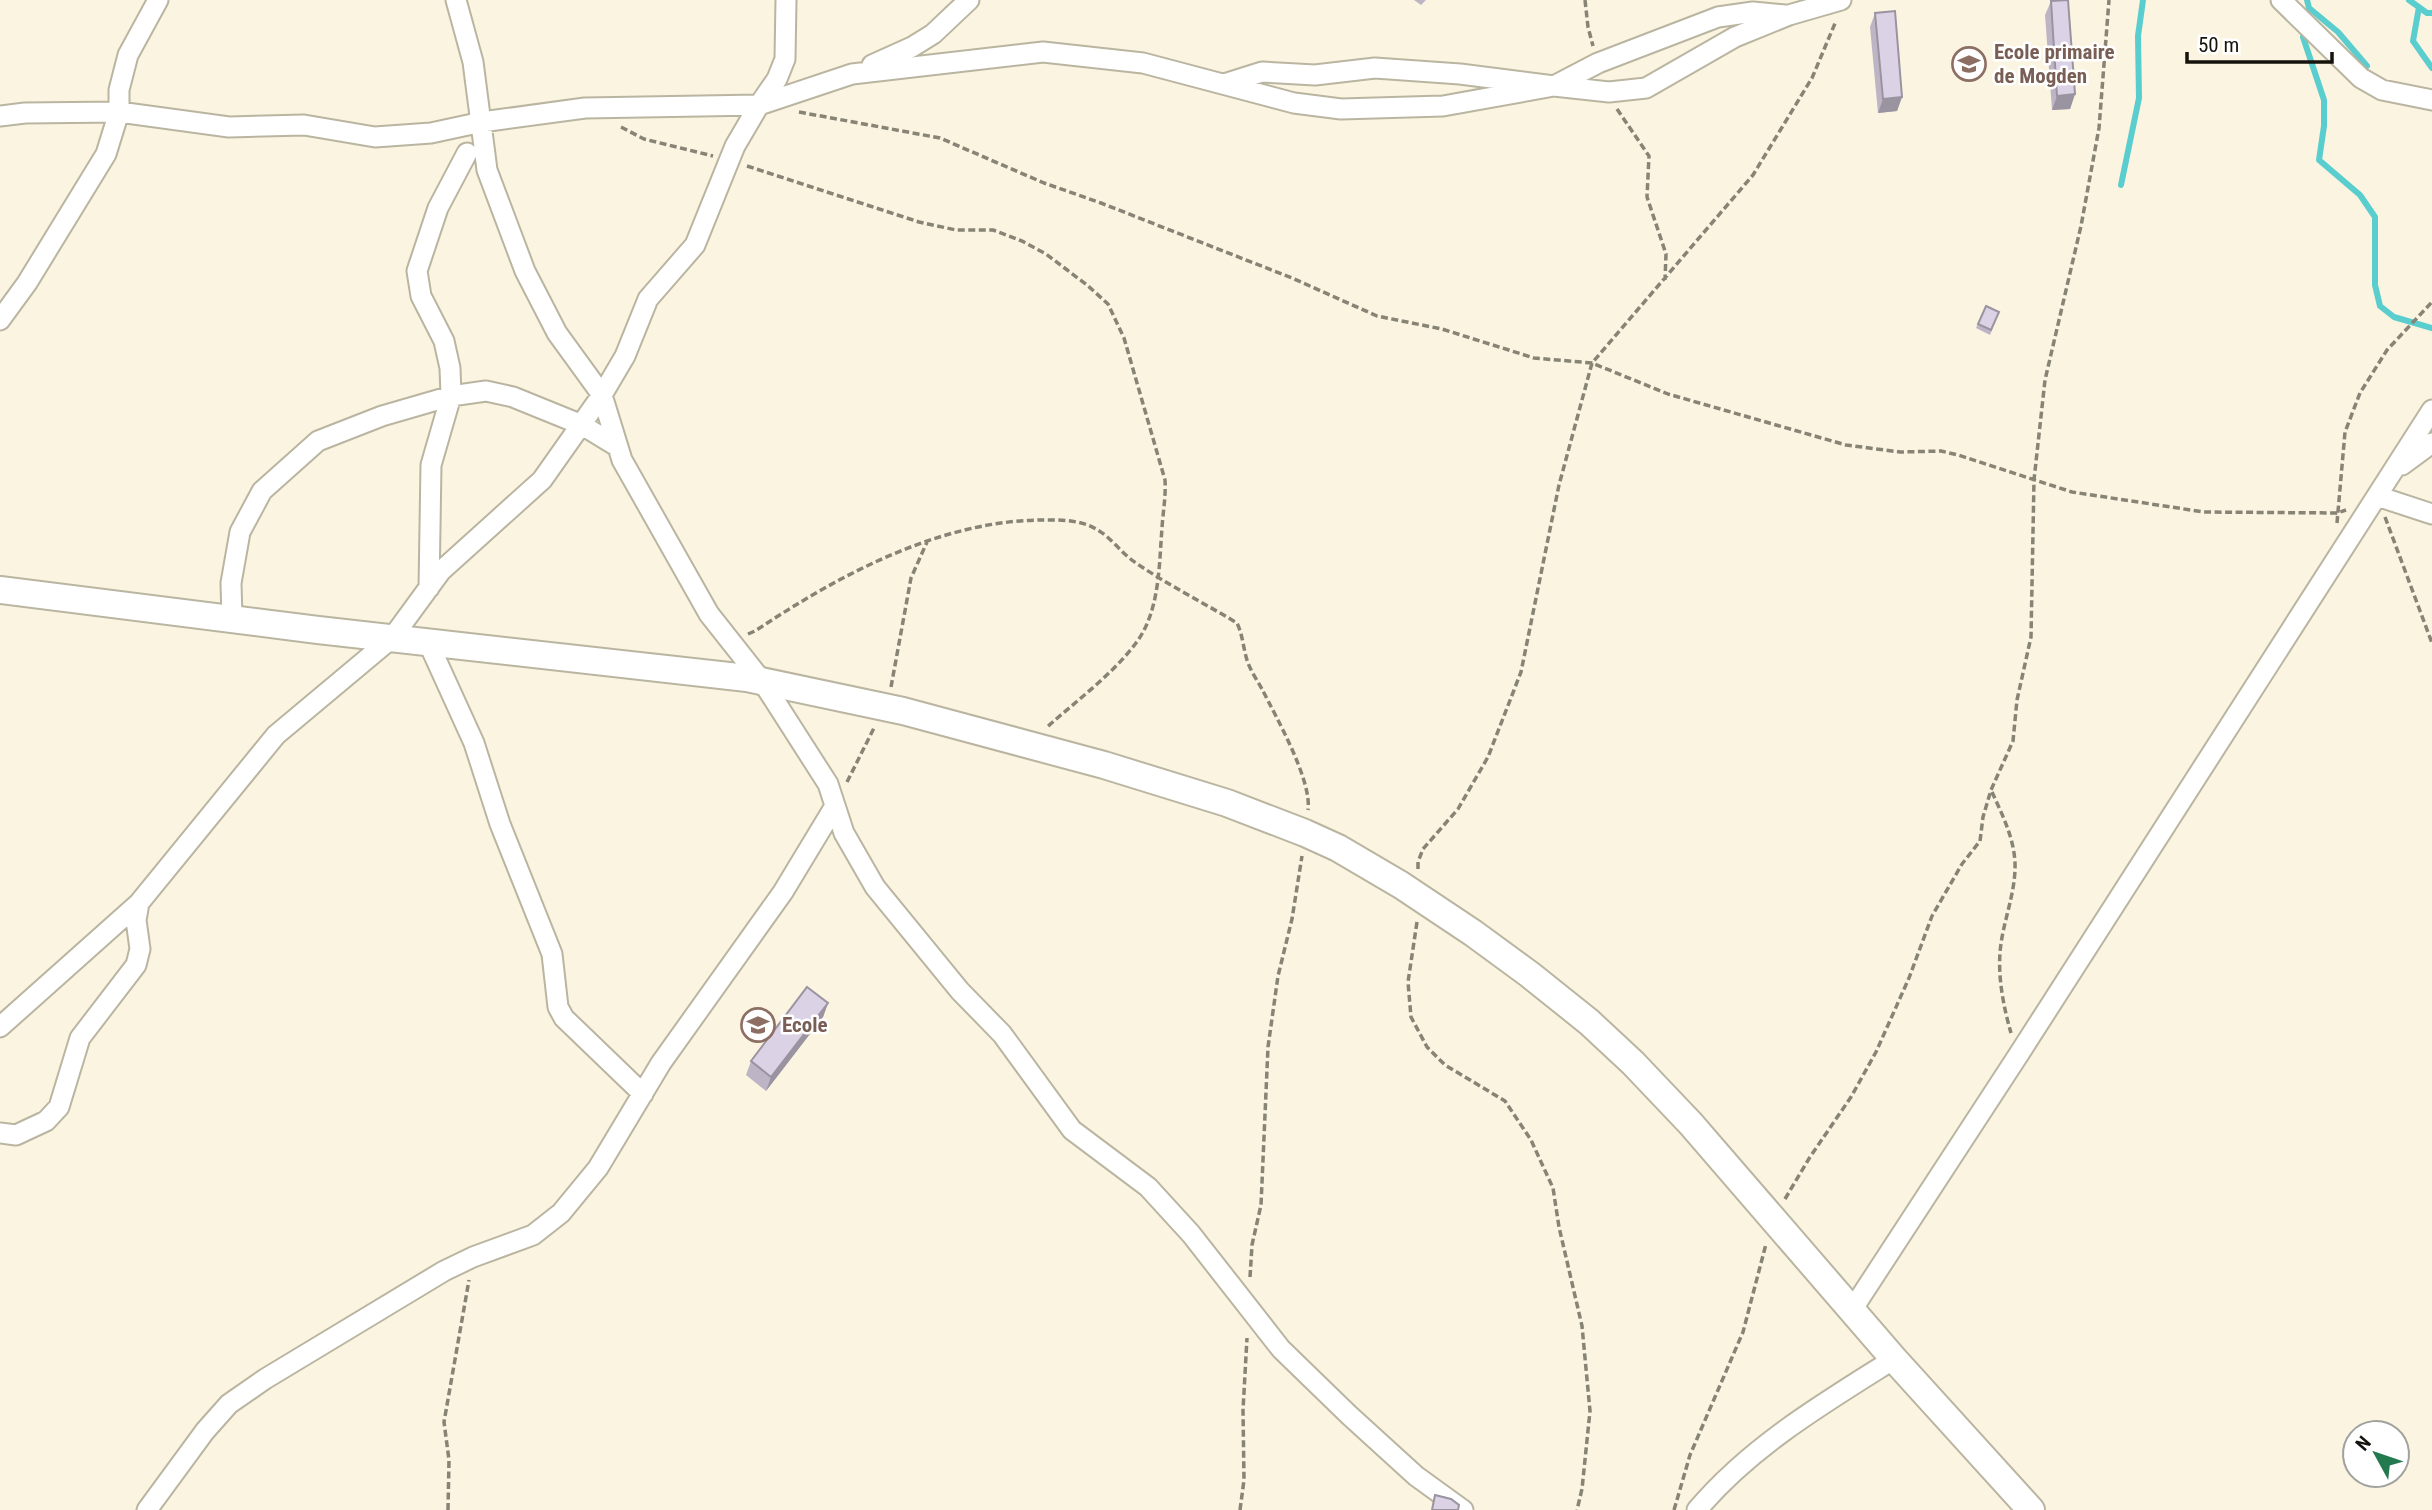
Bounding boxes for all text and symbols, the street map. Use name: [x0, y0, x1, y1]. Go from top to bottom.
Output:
scale bar: [2187, 21, 2332, 65]
text: 50 m: [2198, 33, 2239, 57]
place label: Ecole primaire de Mogden: [1994, 40, 2115, 88]
school or university icon: Ecole primaire de Mogden: [1950, 45, 1988, 83]
school or university icon: Ecole: [739, 1006, 777, 1044]
place label: Ecole: [782, 1013, 828, 1037]
north arrow: [2341, 1419, 2411, 1489]
text: N: [2351, 1432, 2376, 1455]

